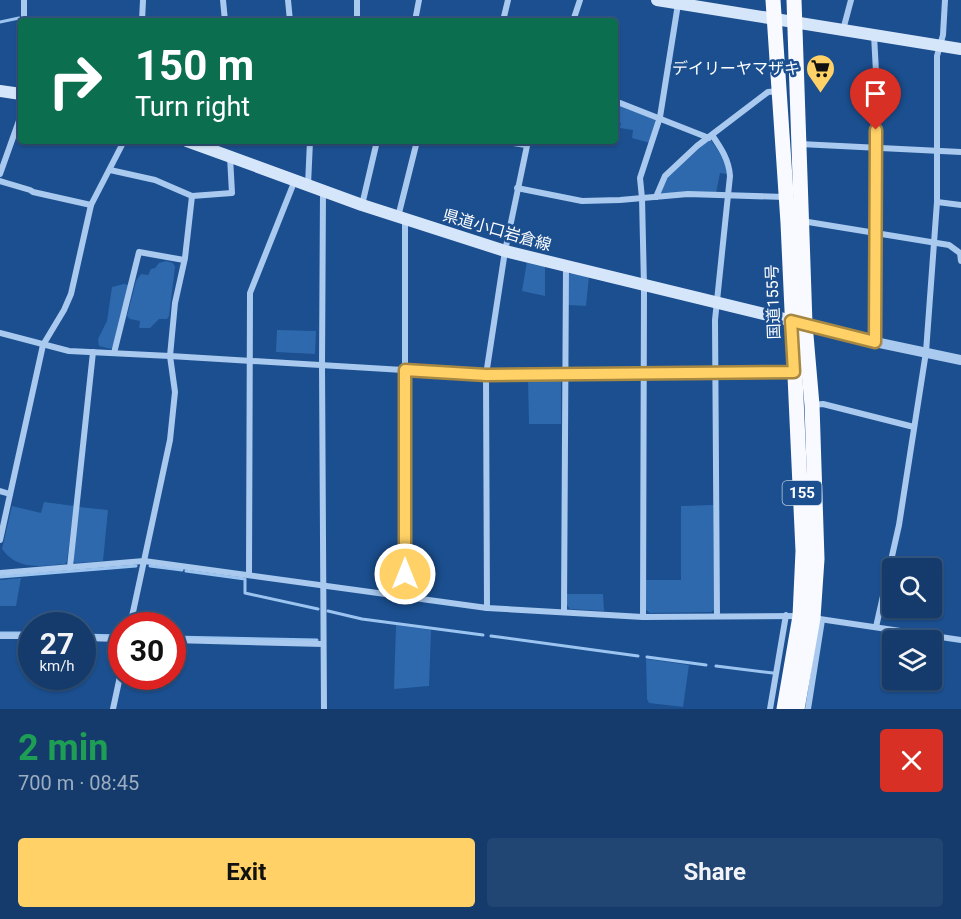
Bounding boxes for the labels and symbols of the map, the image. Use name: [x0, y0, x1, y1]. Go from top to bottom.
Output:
supermarket icon: デイリーヤマザキ: [805, 52, 837, 94]
place label: デイリーヤマザキ: [672, 59, 800, 78]
pin: [850, 68, 901, 130]
street label: 県道小口岩倉線: [441, 205, 553, 255]
street label: 国道155号: [762, 264, 784, 340]
road number: 155: [782, 481, 822, 505]
position arrow: [373, 542, 437, 606]
speed limit sign: 30: [108, 612, 186, 690]

